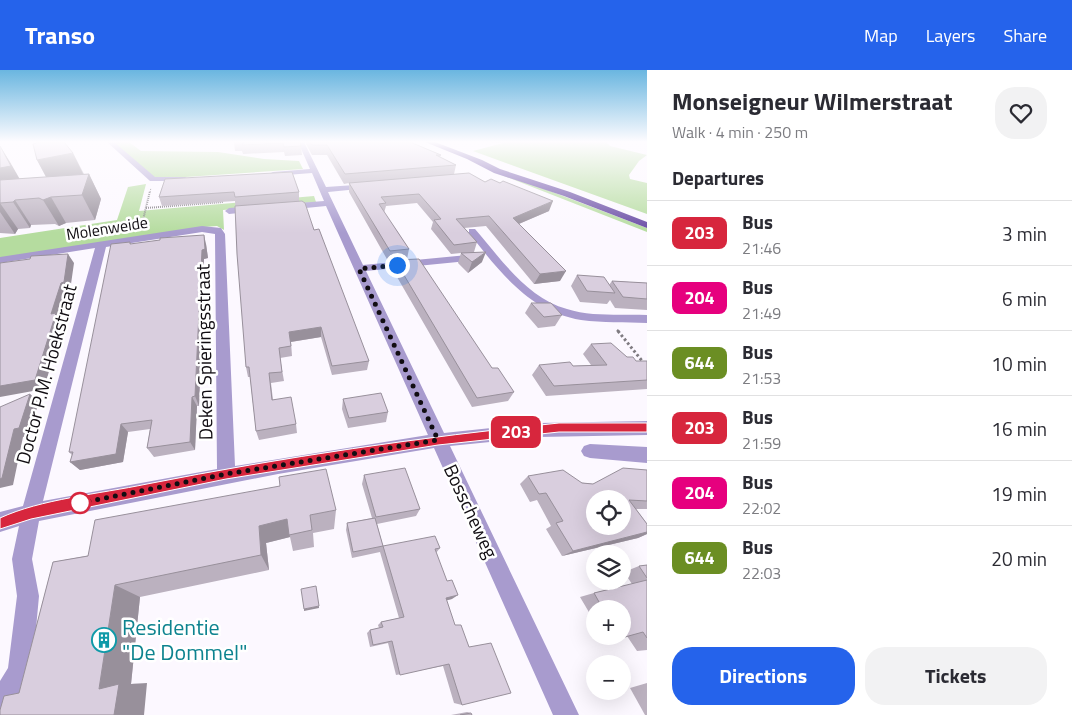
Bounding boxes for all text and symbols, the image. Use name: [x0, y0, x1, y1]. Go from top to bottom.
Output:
text: Transo: [25, 17, 95, 53]
text: Map: [864, 22, 898, 49]
text: Layers: [926, 22, 975, 49]
text: Share: [1003, 22, 1047, 49]
text: Monseigneur Wilmerstraat: [672, 83, 953, 119]
button: heart: [995, 87, 1047, 139]
text: Walk · 4 min · 250 m: [672, 120, 808, 144]
text: Departures: [672, 163, 764, 192]
text: Bus: [742, 207, 773, 236]
street label: Molenweide: [64, 210, 150, 246]
text: 203: [684, 219, 715, 246]
text: 3 min: [1002, 219, 1047, 248]
text: 21:46: [742, 236, 781, 260]
your location: [385, 253, 410, 278]
street label: Deken Spieringsstraat: [187, 263, 220, 440]
text: Bus: [742, 272, 773, 301]
street label: Doctor P.M. Hoekstraat: [8, 280, 84, 467]
text: 204: [684, 284, 715, 311]
text: 6 min: [1002, 284, 1047, 313]
text: 21:49: [742, 301, 781, 325]
text: Bus: [742, 337, 773, 366]
text: 644: [684, 349, 715, 376]
text: 10 min: [991, 349, 1047, 378]
text: 21:53: [742, 366, 781, 390]
text: Bus: [742, 402, 773, 431]
text: 203: [684, 414, 715, 441]
text: 16 min: [991, 414, 1047, 443]
line badge: 203: [487, 416, 545, 448]
text: 203: [501, 418, 531, 445]
text: 21:59: [742, 431, 781, 455]
street label: Bosscheweg: [437, 459, 506, 563]
text: Bus: [742, 467, 773, 496]
text: 204: [684, 479, 715, 506]
text: 19 min: [991, 479, 1047, 508]
map controls: [586, 490, 631, 700]
button: locate: [586, 490, 631, 535]
unlabelled marker: [69, 492, 91, 514]
text: 22:02: [742, 496, 781, 520]
text: Bus: [742, 532, 773, 561]
text: 644: [684, 544, 715, 571]
text: 20 min: [991, 544, 1047, 573]
button: layers: [586, 545, 631, 590]
text: 22:03: [742, 561, 781, 585]
button: +: [586, 600, 631, 645]
place label: Residentie "De Dommel": [122, 610, 247, 669]
building icon: Residentie "De Dommel": [91, 627, 117, 653]
button: Directions: [672, 647, 855, 705]
button: Tickets: [865, 647, 1047, 705]
button: −: [586, 655, 631, 700]

